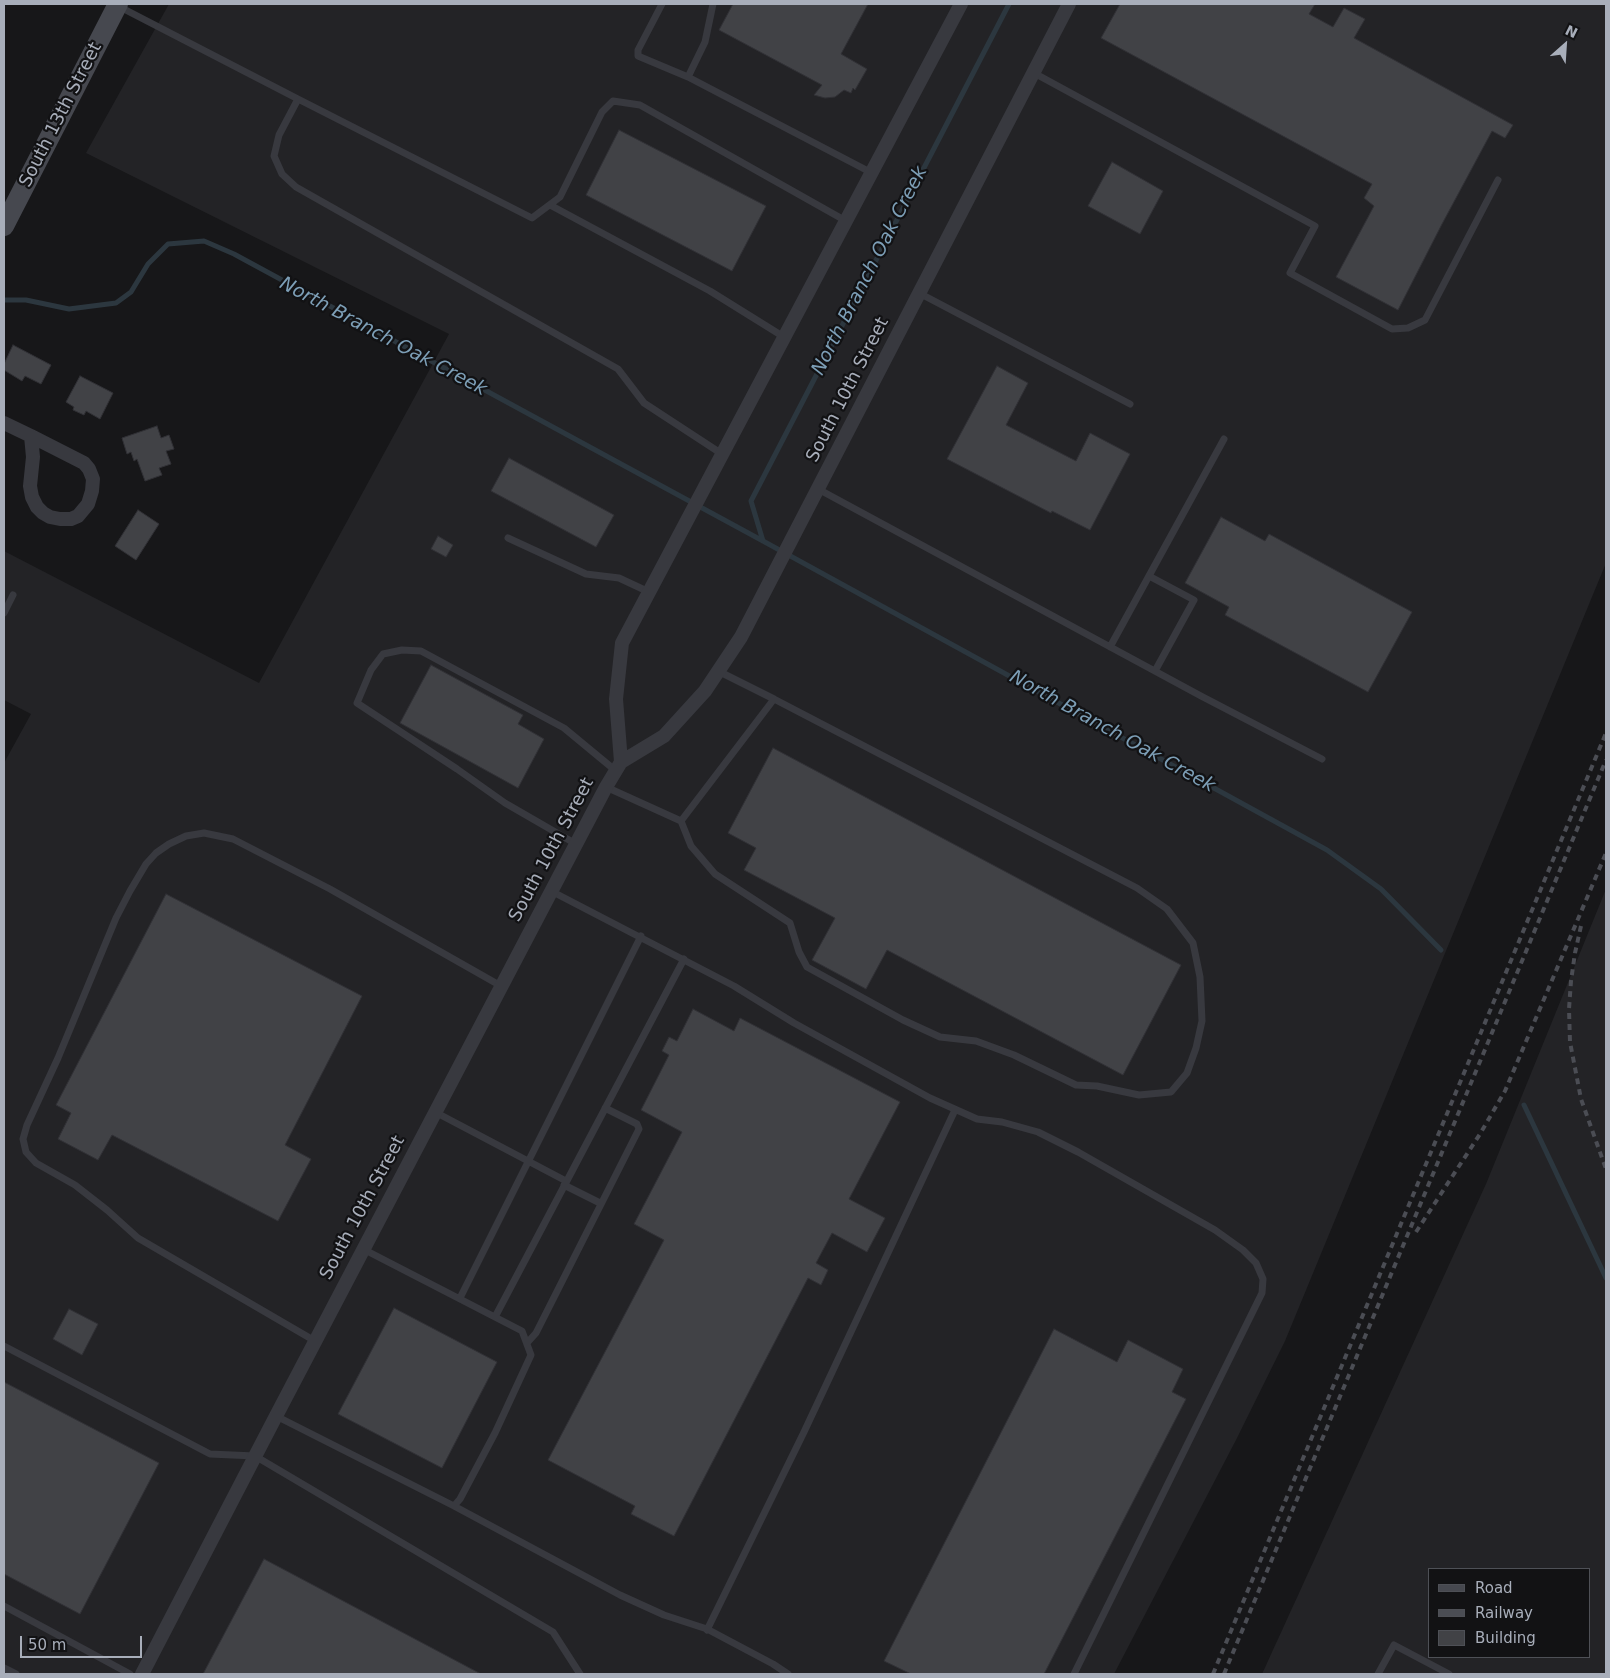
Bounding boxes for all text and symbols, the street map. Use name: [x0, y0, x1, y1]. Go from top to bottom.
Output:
north arrow: [1540, 20, 1590, 70]
text: N: [1563, 22, 1580, 41]
street label: South 13th Street: [15, 39, 107, 191]
water label: North Branch Oak Creek: [807, 163, 933, 379]
water label: North Branch Oak Creek: [276, 273, 490, 401]
street label: South 10th Street: [802, 314, 894, 466]
water label: North Branch Oak Creek: [1005, 666, 1219, 798]
street label: South 10th Street: [505, 774, 599, 926]
street label: South 10th Street: [316, 1132, 410, 1284]
legend: [1428, 1568, 1590, 1658]
text: Road: [1475, 1579, 1513, 1597]
text: Railway: [1475, 1604, 1533, 1622]
scale bar: [22, 1626, 145, 1658]
text: Building: [1475, 1629, 1536, 1647]
text: 50 m: [28, 1636, 66, 1654]

